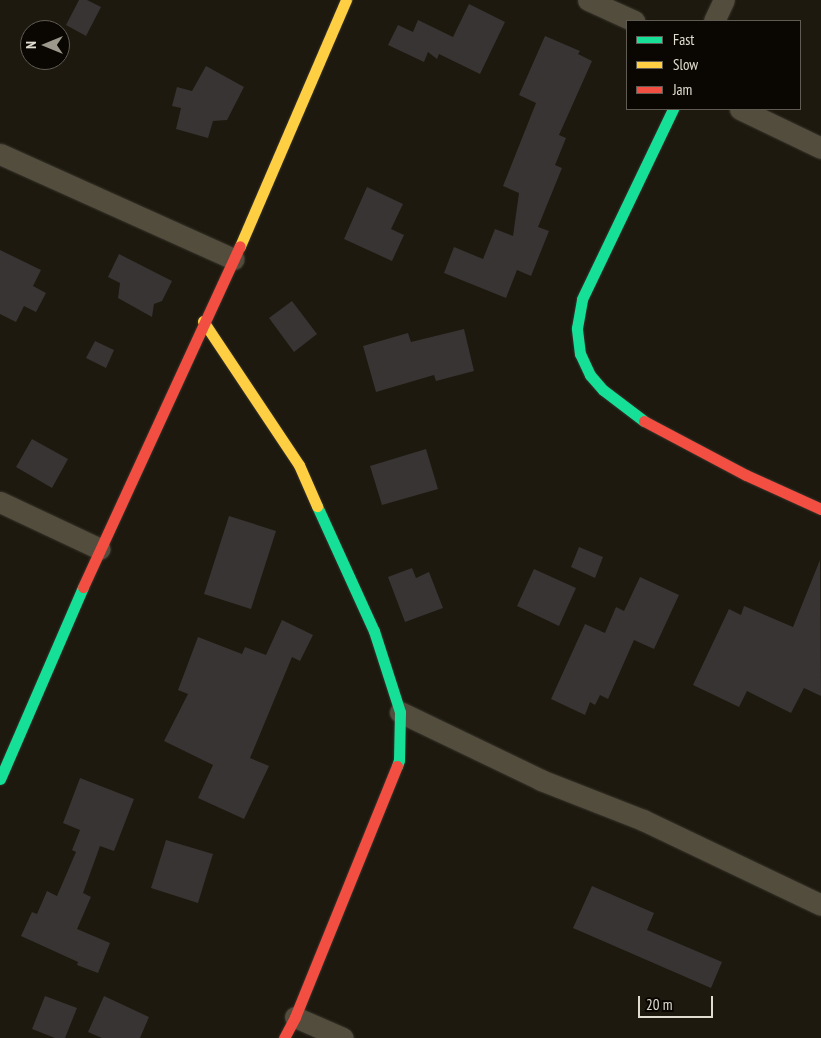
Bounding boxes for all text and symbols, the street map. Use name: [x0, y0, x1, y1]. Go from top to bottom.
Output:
north arrow: [20, 20, 70, 70]
legend: [626, 20, 801, 110]
text: Fast: [673, 30, 694, 49]
text: N: [22, 41, 40, 49]
text: Slow: [673, 55, 698, 74]
text: Jam: [673, 80, 692, 99]
scale bar: [641, 986, 716, 1018]
text: 20 m: [646, 995, 672, 1014]

